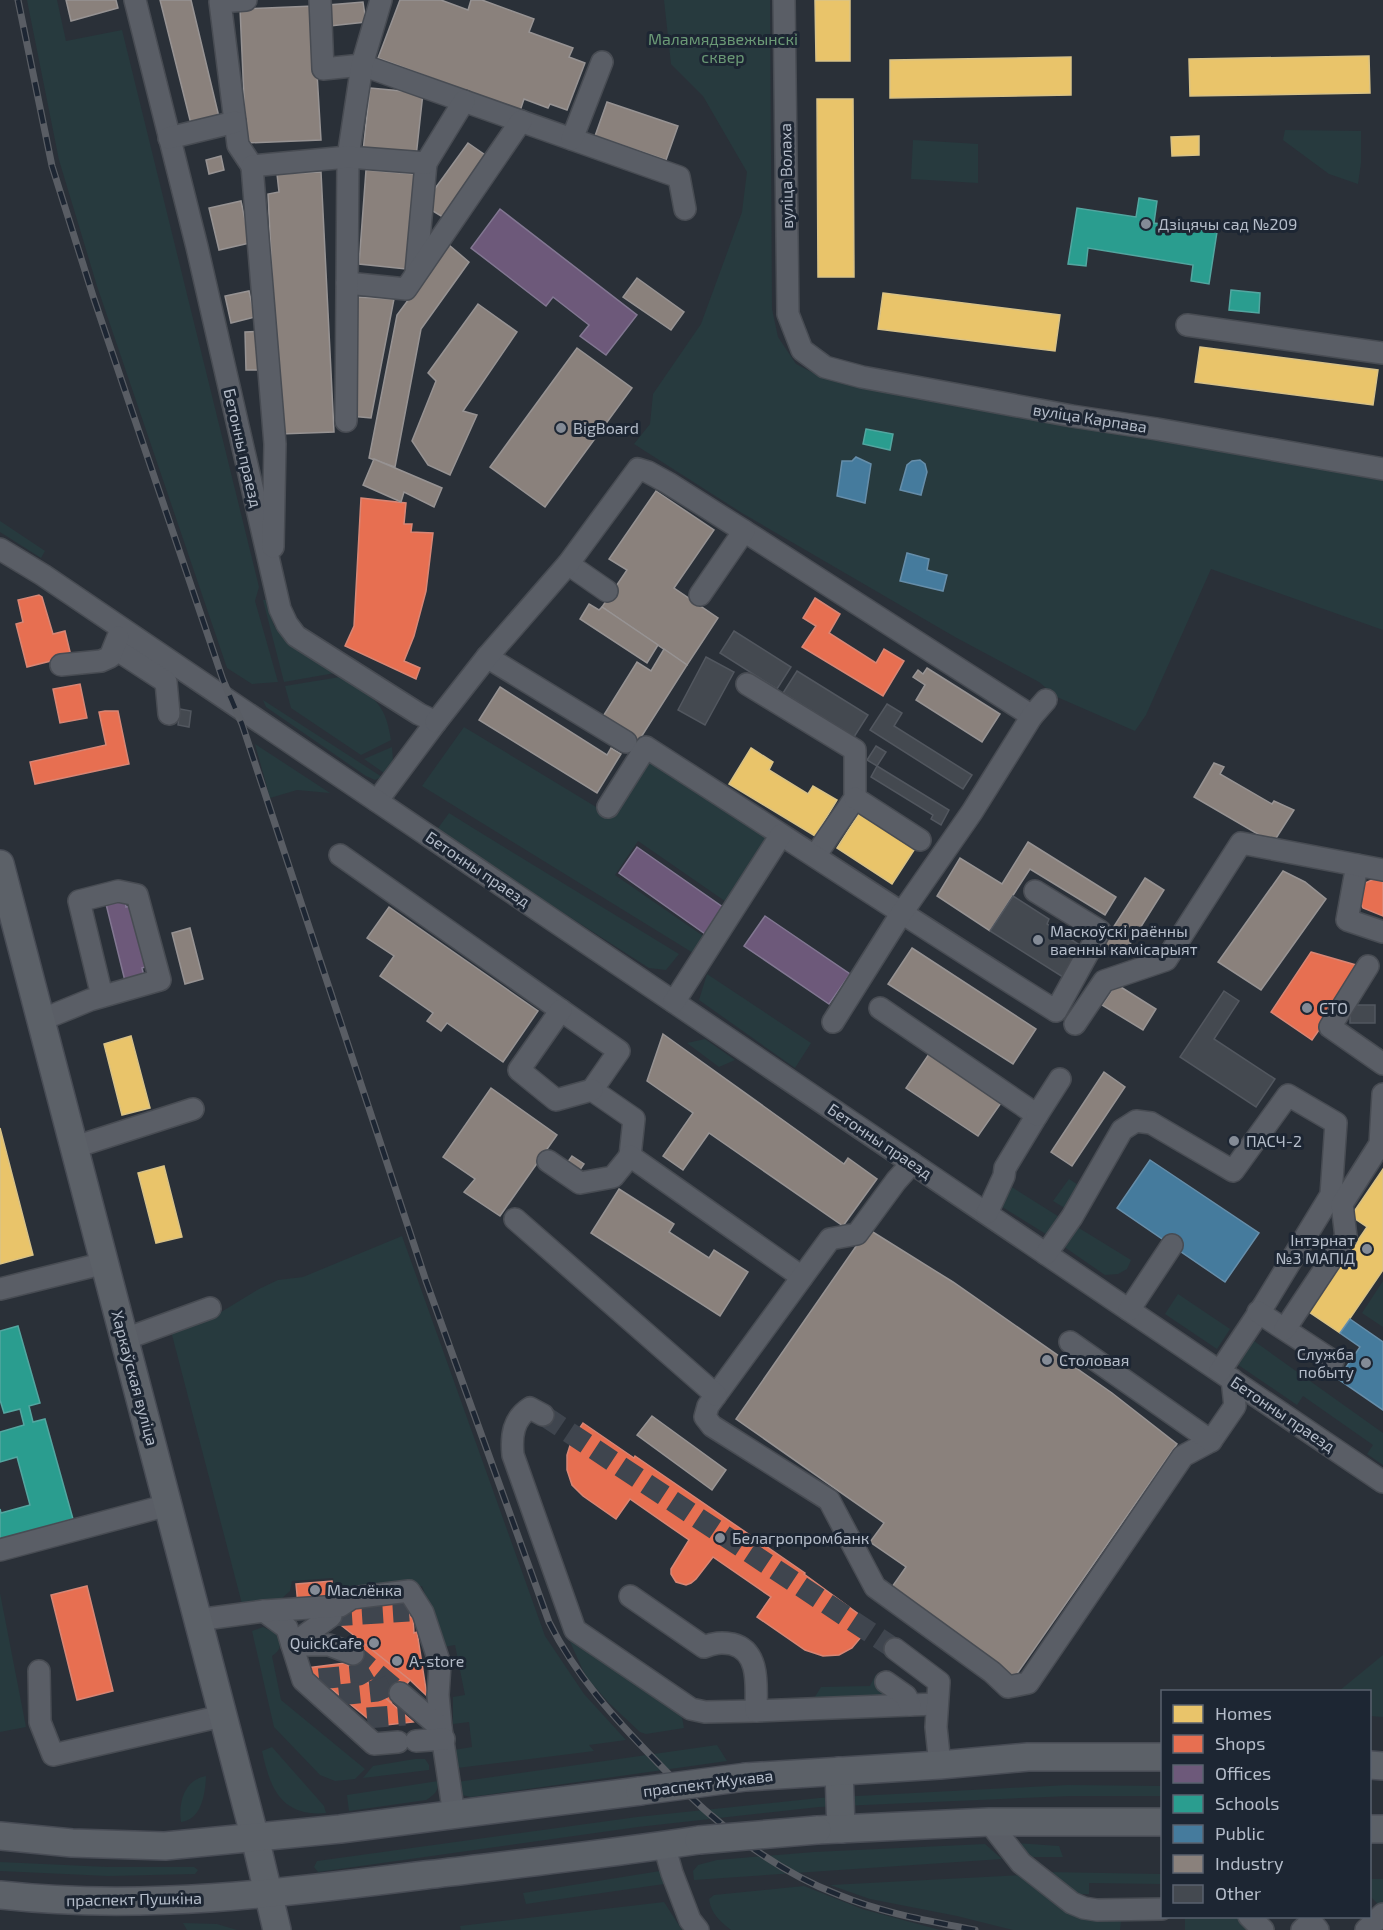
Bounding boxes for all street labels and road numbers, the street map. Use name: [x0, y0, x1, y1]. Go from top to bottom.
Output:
street label: вуліца Волаха: [775, 123, 797, 229]
street label: Бетонны праезд: [221, 386, 266, 509]
street label: вуліца Карпава: [1032, 399, 1148, 437]
street label: Бетонны праезд: [423, 827, 534, 910]
street label: Бетонны праезд: [825, 1099, 936, 1182]
street label: Харкаўская вуліца: [107, 1308, 163, 1448]
street label: Бетонны праезд: [1228, 1372, 1339, 1455]
street label: праспект Жукава: [642, 1765, 774, 1801]
street label: праспект Пушкіна: [66, 1888, 202, 1910]

